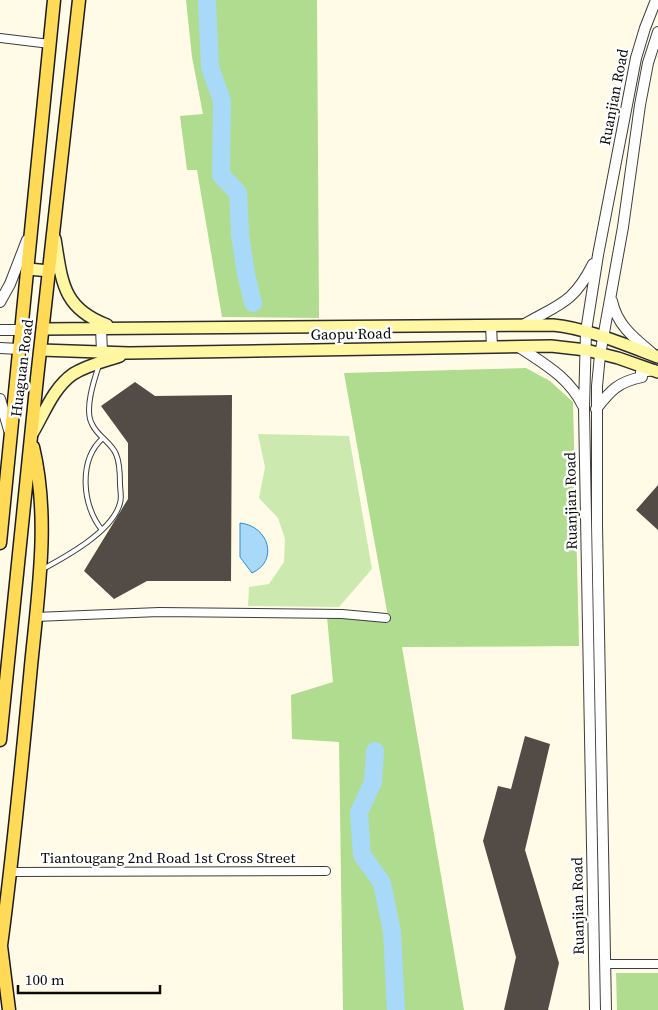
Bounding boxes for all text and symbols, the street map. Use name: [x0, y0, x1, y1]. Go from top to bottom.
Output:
street label: Ruanjian Road: [594, 46, 633, 147]
street label: Huaguan Road: [5, 317, 38, 418]
street label: Gaopu Road: [310, 322, 392, 345]
street label: Ruanjian Road: [559, 451, 582, 550]
street label: Tiantougang 2nd Road 1st Cross Street: [41, 847, 295, 868]
street label: Ruanjian Road: [566, 856, 589, 955]
scale bar: [18, 962, 160, 994]
text: 100 m: [25, 969, 65, 990]

